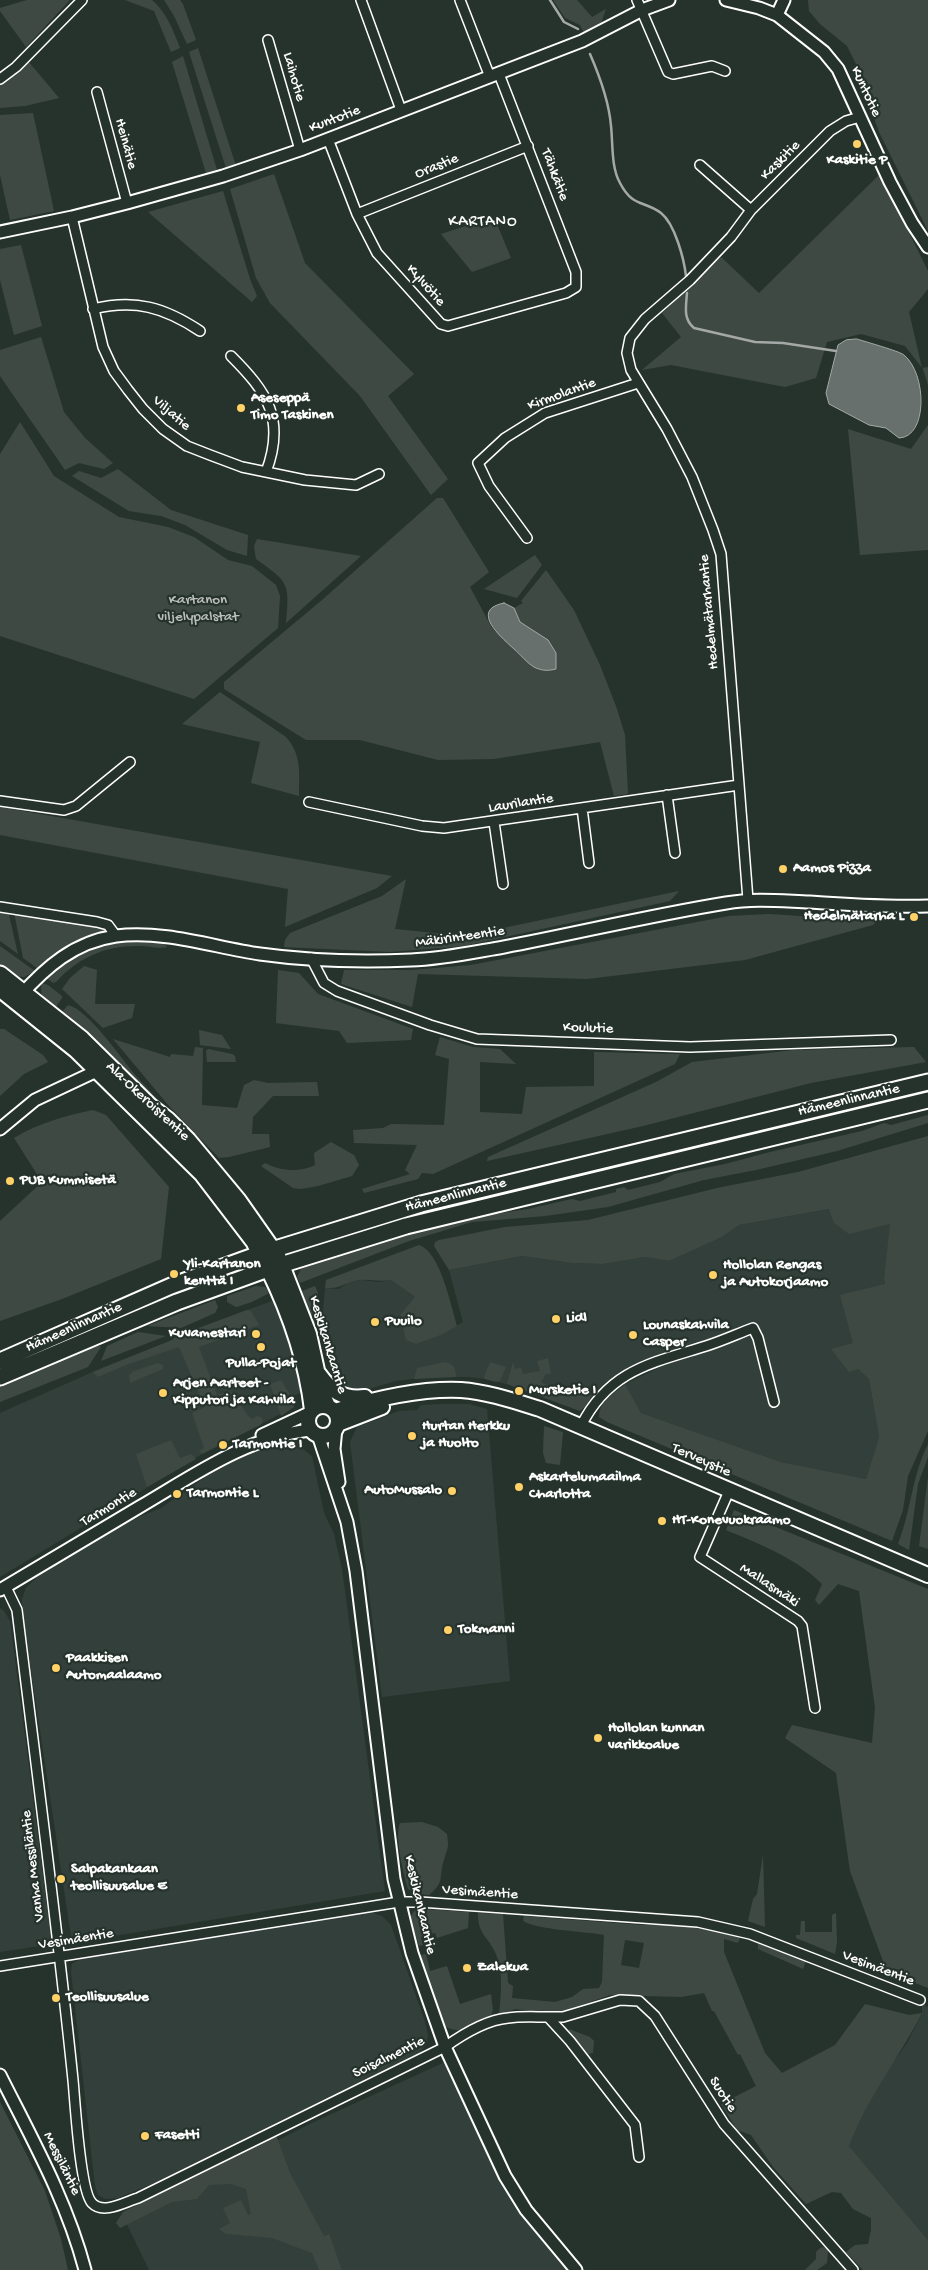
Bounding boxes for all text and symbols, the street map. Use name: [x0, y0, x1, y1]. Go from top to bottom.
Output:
street label: Laihotie: [277, 50, 309, 104]
street label: Kuntotie: [846, 64, 884, 120]
street label: Kuntotie: [307, 102, 363, 138]
street label: Heinätie: [110, 116, 140, 172]
street label: Kaskitie: [757, 137, 805, 185]
marker: Kaskitie P: [851, 138, 863, 150]
street label: Tähkätie: [536, 146, 572, 204]
street label: Orastie: [413, 150, 461, 184]
place label: Kaskitie P: [827, 152, 887, 170]
district label: KARTANO: [447, 213, 519, 233]
street label: Kylvötie: [401, 261, 449, 311]
street label: Kirmolantie: [526, 374, 598, 416]
place label: Aseseppä Timo Taskinen: [251, 390, 334, 425]
street label: Viljatie: [148, 393, 194, 435]
marker: Aseseppä Timo Taskinen: [235, 402, 247, 414]
street label: Hedelmätarhantie: [696, 554, 724, 670]
park label: Kartanon viljelypalstat: [157, 592, 239, 627]
street label: Laurilantie: [487, 790, 555, 818]
place label: Aamos Pizza: [793, 860, 871, 878]
marker: Aamos Pizza: [777, 863, 789, 875]
place label: Hedelmätarha L: [804, 908, 904, 926]
marker: Hedelmätarha L: [908, 911, 920, 923]
street label: Mäkirinteentie: [414, 923, 506, 953]
street label: Koulutie: [562, 1019, 614, 1039]
street label: Ala-Okeroistentie: [101, 1058, 193, 1146]
street label: Hämeenlinnantie: [797, 1081, 901, 1121]
place label: PUB Kummisetä: [20, 1172, 116, 1190]
marker: PUB Kummisetä: [4, 1175, 16, 1187]
street label: Hämeenlinnantie: [404, 1175, 508, 1217]
place label: Yli-Kartanon kenttä I: [184, 1256, 261, 1291]
place label: Hollolan Rengas ja Autokorjaamo: [723, 1257, 828, 1292]
marker: Yli-Kartanon kenttä I: [168, 1268, 180, 1280]
marker: Hollolan Rengas ja Autokorjaamo: [707, 1269, 719, 1281]
street label: Keskikankaantie: [304, 1294, 350, 1396]
street label: Hämeenlinnantie: [23, 1299, 125, 1357]
place label: Lidl: [566, 1310, 587, 1328]
place label: Puuilo: [385, 1313, 422, 1331]
marker: Lidl: [550, 1313, 562, 1325]
marker: Puuilo: [369, 1316, 381, 1328]
place label: Lounaskahvila Casper: [643, 1317, 729, 1352]
place label: Kuvamestari: [169, 1325, 246, 1343]
marker: Kuvamestari: [250, 1328, 262, 1340]
marker: Lounaskahvila Casper: [627, 1329, 639, 1341]
marker: Pulla-Pojat: [255, 1341, 267, 1353]
place label: Pulla-Pojat: [226, 1355, 296, 1373]
place label: Arjen Aarteet - Kipputori ja Kahvila: [173, 1375, 295, 1410]
place label: Mursketie I: [529, 1382, 596, 1400]
marker: Mursketie I: [513, 1385, 525, 1397]
marker: Arjen Aarteet - Kipputori ja Kahvila: [157, 1387, 169, 1399]
place label: Hurtan Herkku ja Huolto: [422, 1418, 510, 1453]
marker: Hurtan Herkku ja Huolto: [406, 1430, 418, 1442]
place label: Tarmontie I: [233, 1436, 302, 1454]
marker: Tarmontie I: [217, 1439, 229, 1451]
street label: Terveystie: [668, 1440, 734, 1482]
place label: Askartelumaailma Charlotta: [529, 1469, 641, 1504]
marker: Askartelumaailma Charlotta: [513, 1481, 525, 1493]
place label: AutoMussalo: [364, 1482, 442, 1500]
street label: Tarmontie: [78, 1484, 140, 1532]
place label: Tarmontie L: [187, 1485, 258, 1503]
marker: AutoMussalo: [446, 1485, 458, 1497]
marker: Tarmontie L: [171, 1488, 183, 1500]
place label: HT-Konevuokraamo: [672, 1512, 790, 1530]
marker: HT-Konevuokraamo: [656, 1515, 668, 1527]
street label: Mallasmäki: [736, 1560, 802, 1612]
place label: Tokmanni: [458, 1621, 515, 1639]
marker: Tokmanni: [442, 1624, 454, 1636]
place label: Paakkisen Automaalaamo: [66, 1650, 161, 1685]
marker: Paakkisen Automaalaamo: [50, 1662, 62, 1674]
place label: Hollolan kunnan varikkoalue: [608, 1720, 704, 1755]
marker: Hollolan kunnan varikkoalue: [592, 1732, 604, 1744]
street label: Vanha Messiläntie: [18, 1809, 50, 1923]
street label: Keskikankaantie: [399, 1854, 439, 1956]
place label: Salpakankaan teollisuusalue E: [71, 1861, 167, 1896]
marker: Salpakankaan teollisuusalue E: [55, 1873, 67, 1885]
street label: Vesimäentie: [442, 1881, 518, 1905]
street label: Vesimäentie: [37, 1925, 115, 1955]
street label: Vesimäentie: [839, 1947, 917, 1991]
place label: Zalekua: [477, 1959, 528, 1977]
marker: Zalekua: [461, 1962, 473, 1974]
place label: Teollisuusalue: [66, 1989, 149, 2007]
marker: Teollisuusalue: [50, 1992, 62, 2004]
street label: Soisalmentie: [350, 2033, 428, 2083]
street label: Suotie: [704, 2074, 740, 2116]
place label: Fasetti: [155, 2127, 200, 2145]
street label: Messiläntie: [38, 2129, 84, 2199]
marker: Fasetti: [139, 2130, 151, 2142]

